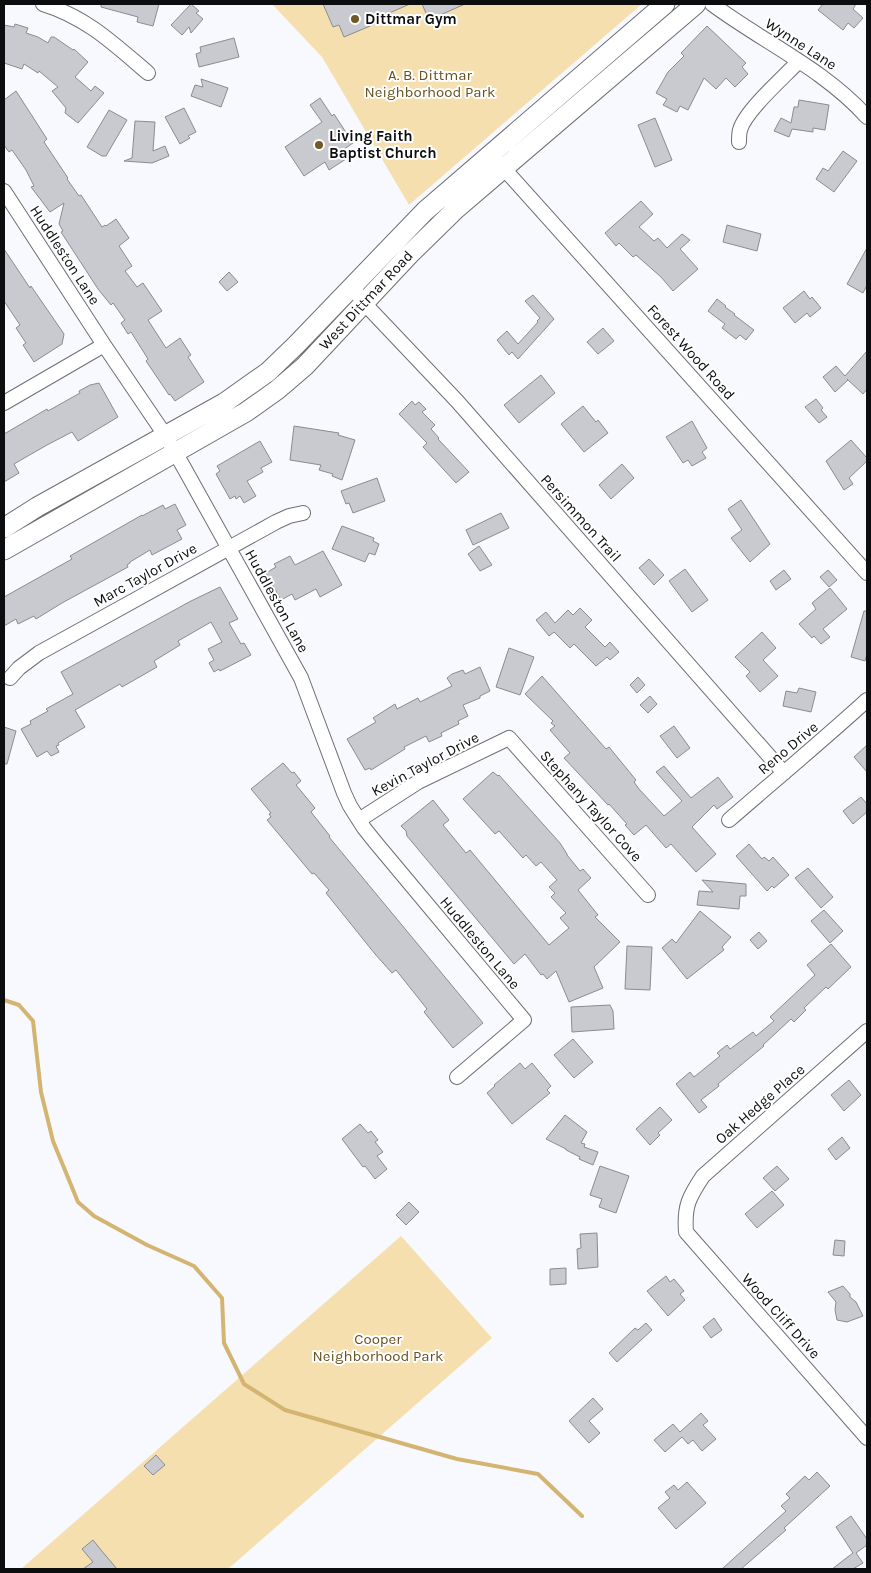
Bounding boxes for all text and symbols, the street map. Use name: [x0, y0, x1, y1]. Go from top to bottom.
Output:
place label: Dittmar Gym: [365, 10, 457, 28]
marker: Dittmar Gym: [349, 13, 361, 25]
street label: Wynne Lane: [762, 14, 840, 74]
park label: A. B. Dittmar Neighborhood Park: [365, 66, 495, 101]
place label: Living Faith Baptist Church: [329, 127, 437, 162]
marker: Living Faith Baptist Church: [313, 139, 325, 151]
street label: Huddleston Lane: [26, 202, 104, 308]
street label: West Dittmar Road: [315, 247, 417, 353]
street label: Forest Wood Road: [643, 301, 739, 403]
street label: Persimmon Trail: [537, 471, 625, 565]
street label: Marc Taylor Drive: [90, 539, 200, 611]
street label: Huddleston Lane: [241, 546, 313, 656]
street label: Reno Drive: [754, 718, 822, 778]
street label: Kevin Taylor Drive: [368, 728, 482, 800]
street label: Stephany Taylor Cove: [536, 747, 646, 865]
street label: Huddleston Lane: [436, 893, 524, 993]
street label: Oak Hedge Place: [712, 1060, 808, 1148]
street label: Wood Cliff Drive: [738, 1270, 824, 1362]
park label: Cooper Neighborhood Park: [313, 1330, 443, 1365]

